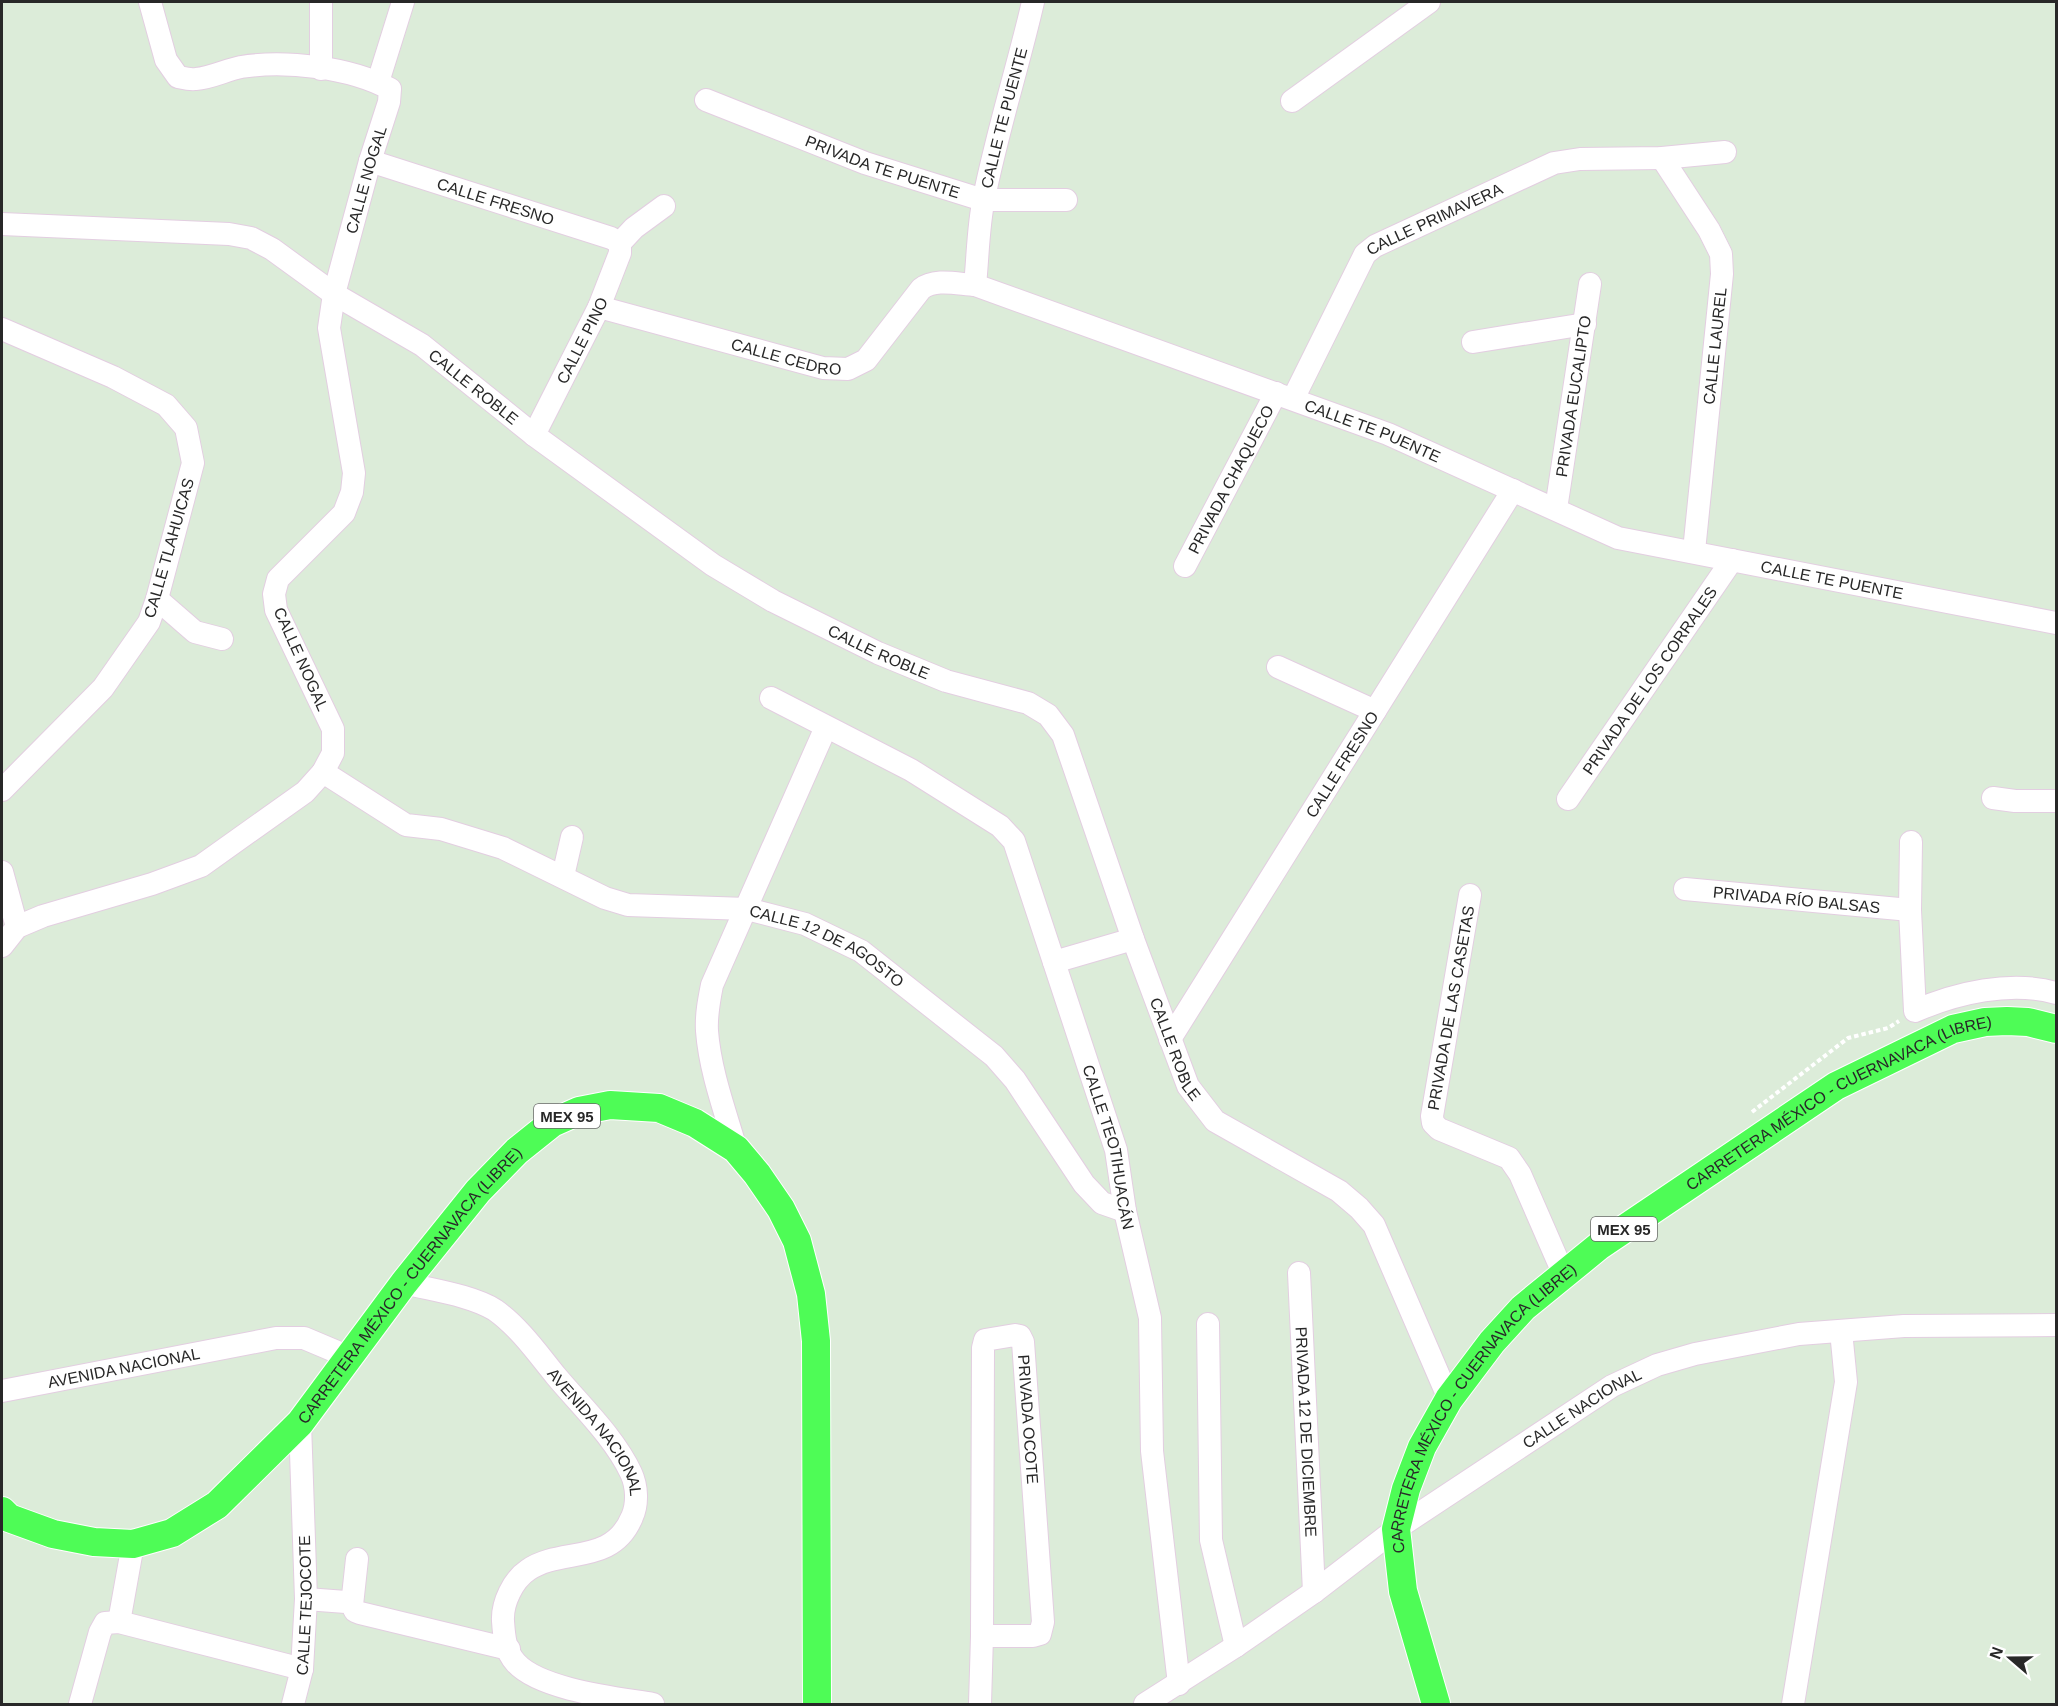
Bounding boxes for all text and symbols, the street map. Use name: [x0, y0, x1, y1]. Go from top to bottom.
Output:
street label: CALLE TE PUENTE: [978, 46, 1030, 190]
street label: CALLE NOGAL: [342, 124, 389, 235]
street label: PRIVADA TE PUENTE: [803, 132, 962, 201]
street label: CALLE FRESNO: [435, 175, 556, 228]
street label: CALLE PRIMAVERA: [1363, 179, 1505, 258]
street label: CALLE LAUREL: [1700, 287, 1730, 405]
street label: CALLE PINO: [553, 295, 610, 386]
street label: PRIVADA EUCALIPTO: [1552, 314, 1594, 478]
street label: CALLE CEDRO: [729, 335, 842, 377]
street label: CALLE ROBLE: [426, 346, 522, 427]
street label: CALLE TE PUENTE: [1302, 396, 1443, 465]
street label: PRIVADA CHAQUECO: [1185, 402, 1277, 556]
street label: CALLE TLAHUICAS: [141, 476, 197, 620]
street label: CALLE TE PUENTE: [1759, 557, 1905, 602]
street label: PRIVADA DE LOS CORRALES: [1579, 583, 1720, 777]
street label: CALLE NOGAL: [271, 605, 331, 713]
street label: CALLE ROBLE: [826, 621, 932, 682]
street label: CALLE FRESNO: [1302, 708, 1381, 820]
street label: PRIVADA RÍO BALSAS: [1712, 883, 1881, 916]
street label: CALLE 12 DE AGOSTO: [748, 902, 907, 990]
street label: PRIVADA DE LAS CASETAS: [1425, 904, 1477, 1112]
street label: CALLE ROBLE: [1147, 995, 1204, 1104]
street label: CARRETERA MÉXICO - CUERNAVACA (LIBRE): [1683, 1013, 1992, 1193]
street label: CALLE TEOTIHUACÁN: [1080, 1063, 1138, 1231]
road number: MEX 95: [534, 1104, 600, 1128]
street label: CARRETERA MÉXICO - CUERNAVACA (LIBRE): [294, 1143, 525, 1427]
road number: MEX 95: [1591, 1217, 1657, 1241]
street label: CARRETERA MÉXICO - CUERNAVACA (LIBRE): [1387, 1260, 1579, 1554]
street label: PRIVADA 12 DE DICIEMBRE: [1293, 1326, 1320, 1537]
street label: AVENIDA NACIONAL: [46, 1344, 201, 1390]
street label: PRIVADA OCOTE: [1015, 1354, 1042, 1485]
street label: AVENIDA NACIONAL: [545, 1365, 645, 1497]
street label: CALLE NACIONAL: [1519, 1365, 1644, 1451]
street label: CALLE TEJOCOTE: [292, 1535, 315, 1677]
north arrow: [1980, 1628, 2040, 1688]
text: N: [1986, 1645, 2006, 1661]

